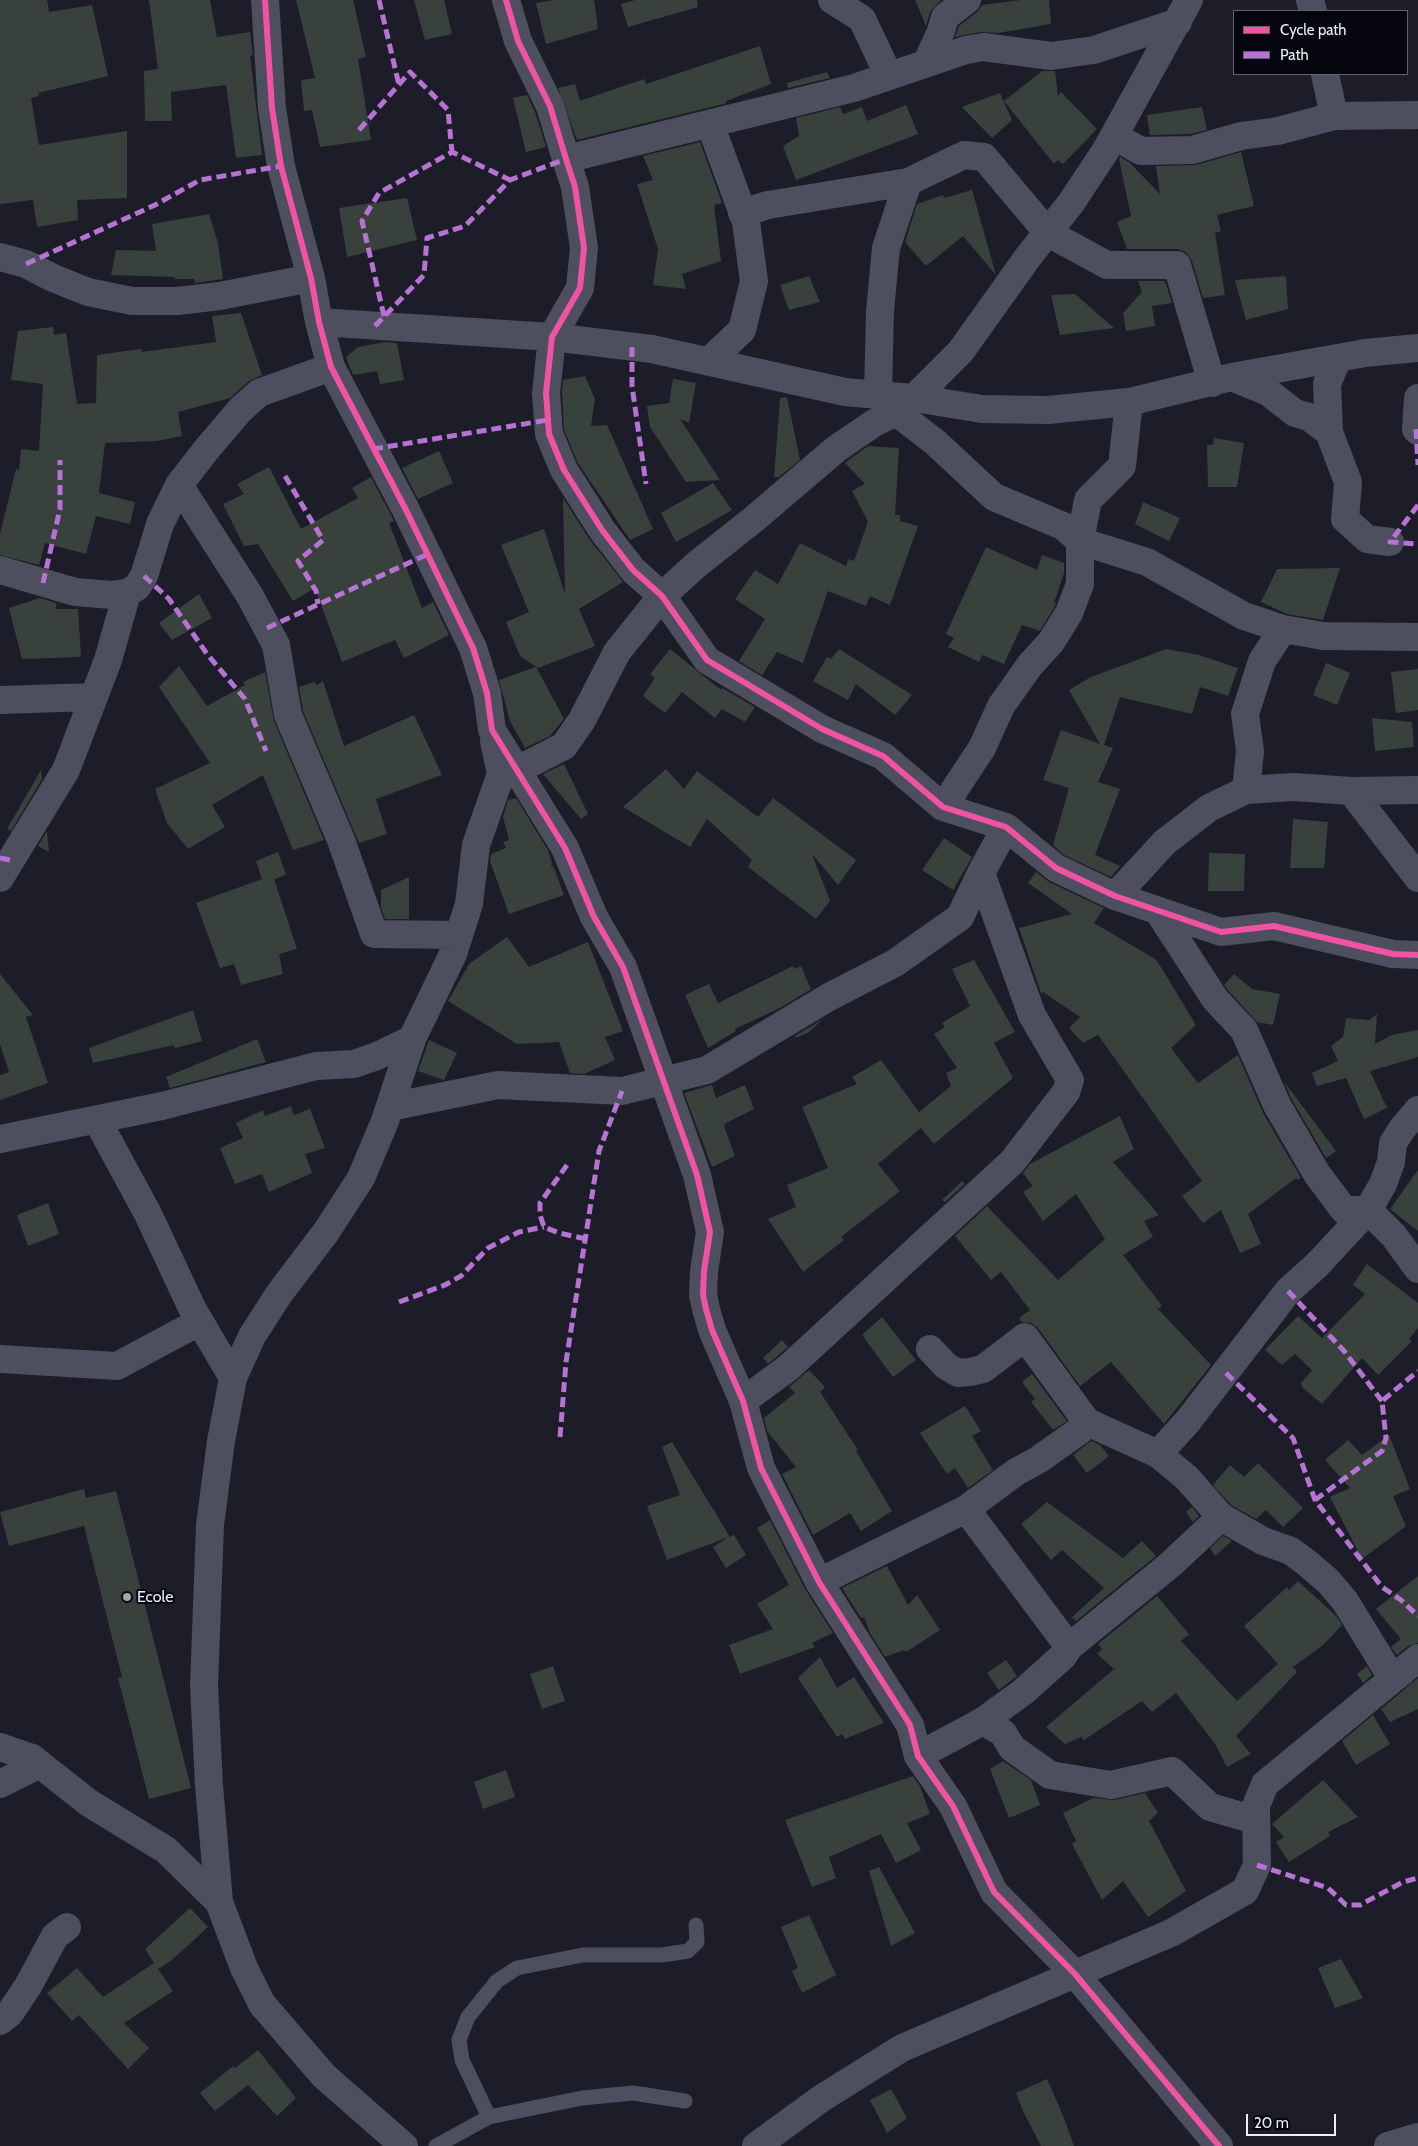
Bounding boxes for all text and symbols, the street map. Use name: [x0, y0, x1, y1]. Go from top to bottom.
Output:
legend: [1233, 10, 1408, 75]
text: Cycle path: [1280, 21, 1346, 39]
text: Path: [1280, 46, 1309, 64]
place label: Ecole: [137, 1587, 173, 1607]
marker: Ecole: [121, 1591, 133, 1603]
scale bar: [1248, 2104, 1338, 2136]
text: 20 m: [1254, 2114, 1289, 2132]

